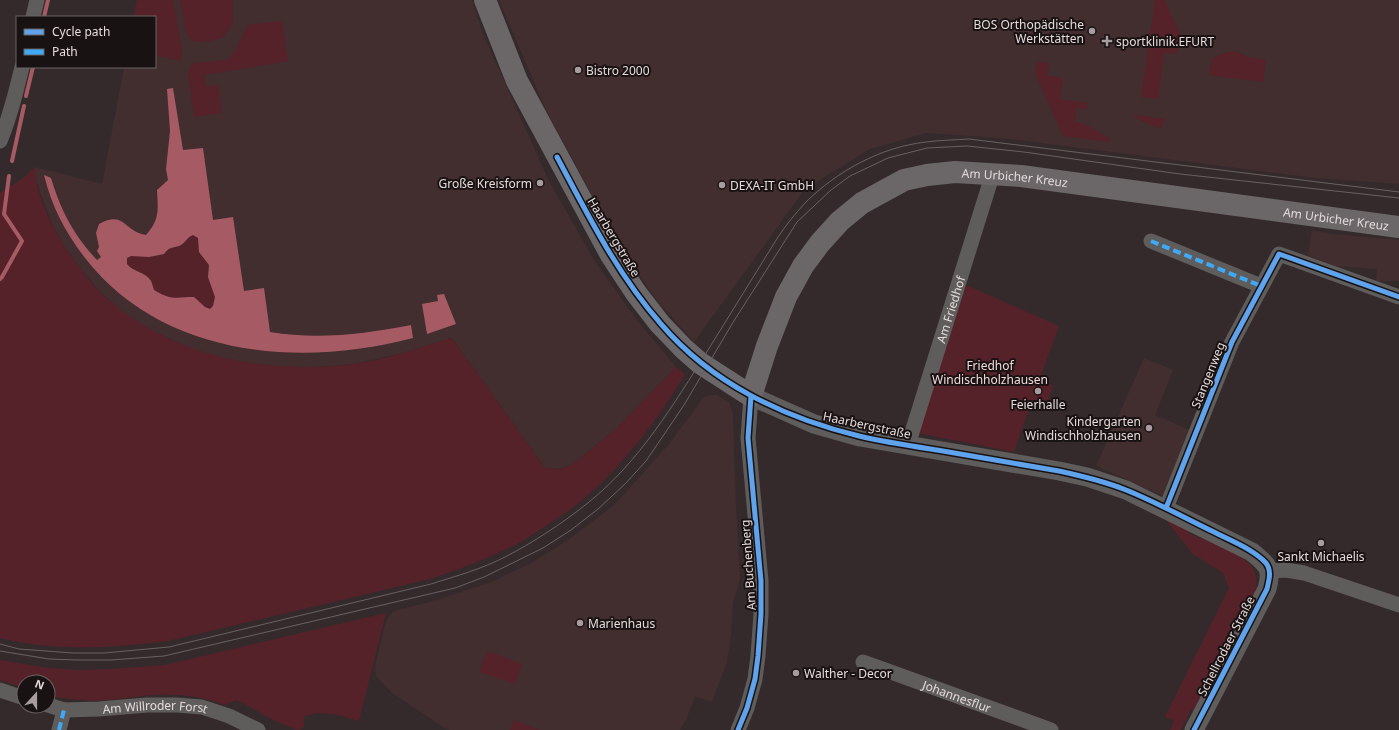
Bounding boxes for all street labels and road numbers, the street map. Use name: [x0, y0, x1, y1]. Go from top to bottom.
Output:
street label: Am Urbicher Kreuz: [961, 164, 1069, 191]
street label: Haarbergstraße: [584, 194, 644, 280]
street label: Am Urbicher Kreuz: [1282, 203, 1390, 234]
street label: Am Friedhof: [932, 273, 969, 345]
street label: Stangenweg: [1187, 339, 1229, 411]
street label: Haarbergstraße: [821, 407, 913, 443]
street label: Am Buchenberg: [736, 519, 760, 611]
street label: Schellrodaer Straße: [1193, 593, 1259, 699]
street label: Johannesflur: [919, 675, 994, 716]
street label: Am Willroder Forst: [102, 696, 211, 717]

